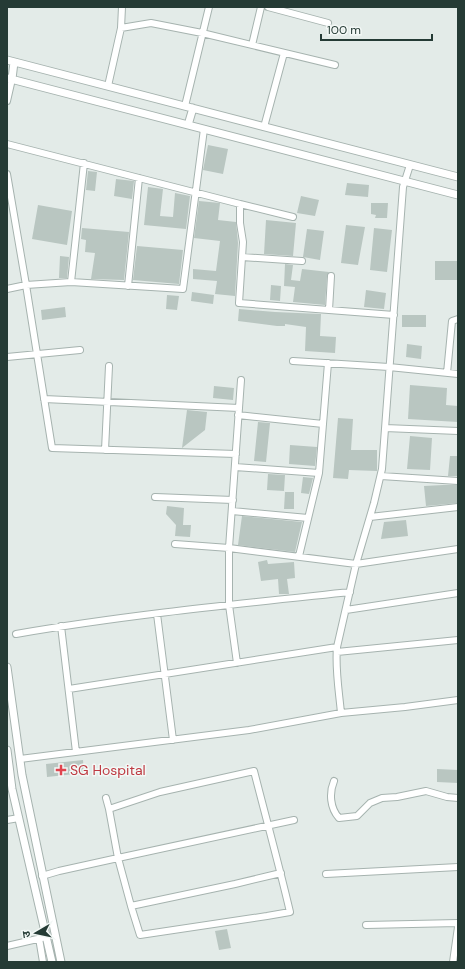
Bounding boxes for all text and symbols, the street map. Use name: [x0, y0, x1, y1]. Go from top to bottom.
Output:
scale bar: [321, 16, 432, 42]
text: 100 m: [327, 22, 361, 38]
place label: SG Hospital: [70, 761, 146, 779]
marker: SG Hospital: [55, 764, 67, 776]
north arrow: [16, 913, 56, 953]
text: उ: [19, 930, 34, 939]

